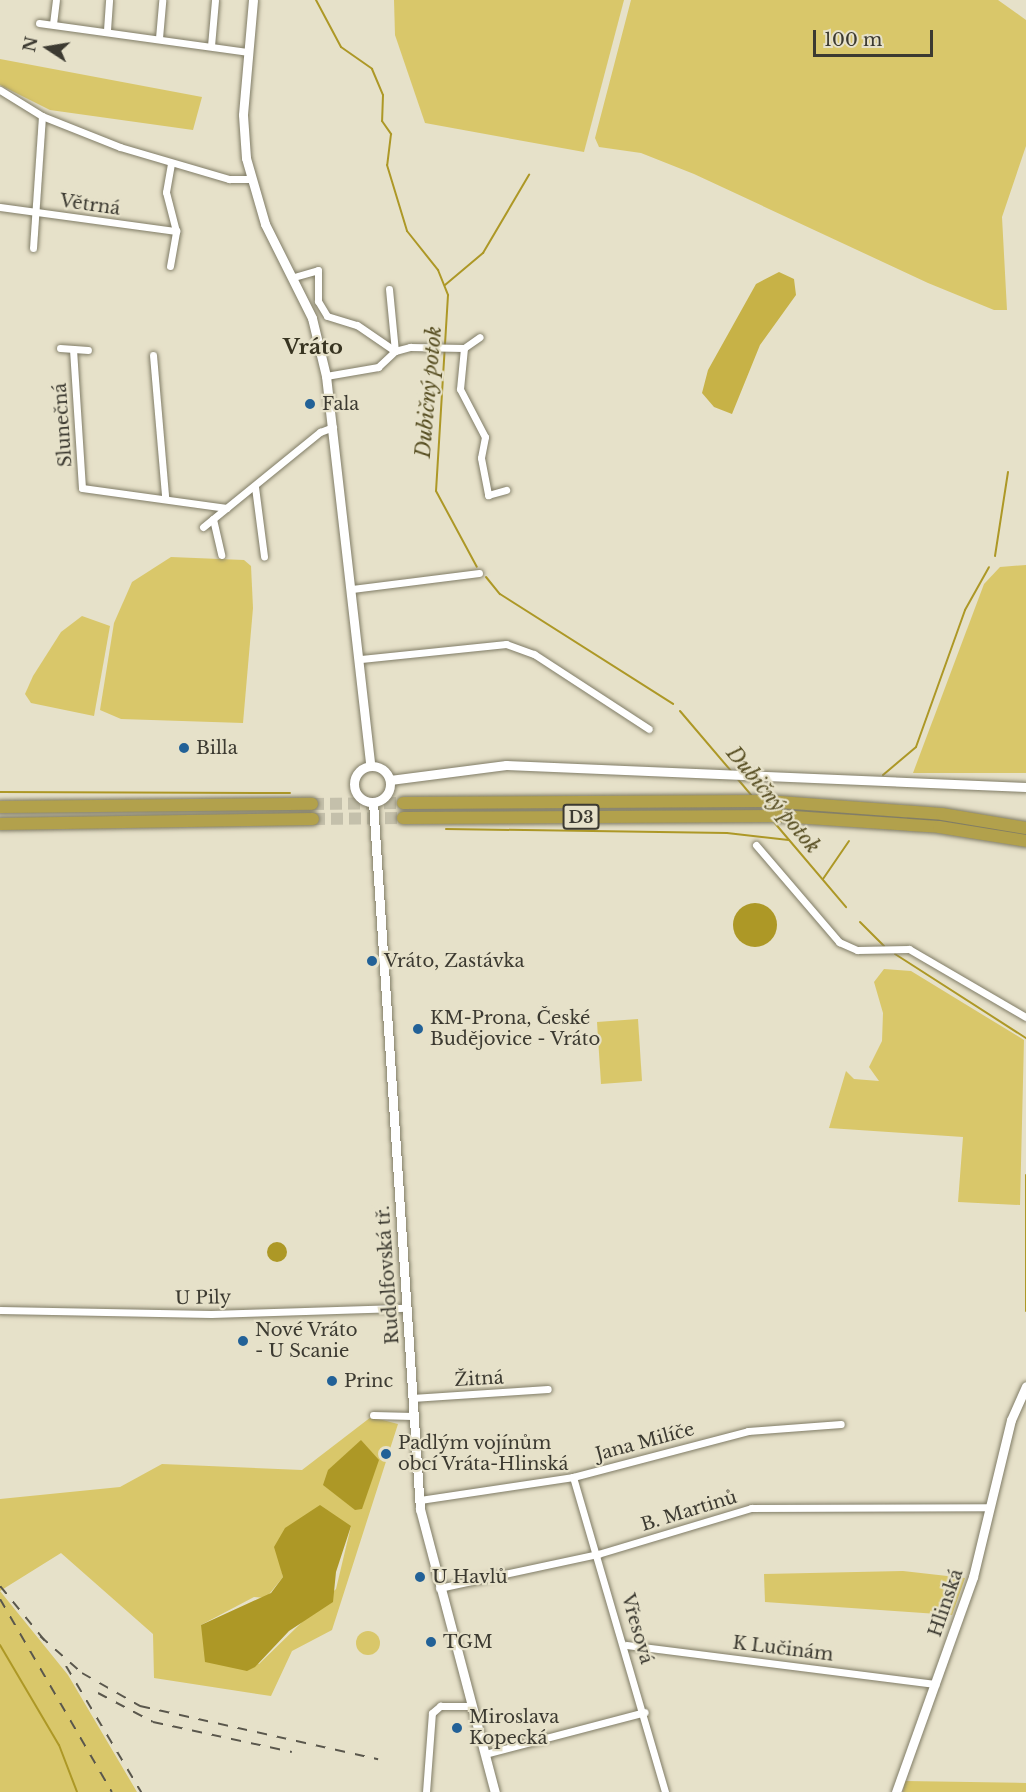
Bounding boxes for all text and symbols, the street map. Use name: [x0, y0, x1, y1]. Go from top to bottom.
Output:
north arrow: [18, 18, 78, 78]
scale bar: [816, 18, 936, 56]
text: 100 m: [824, 29, 882, 51]
text: N: [19, 35, 42, 54]
street label: Větrná: [58, 190, 122, 220]
water label: Dubičný potok: [411, 325, 447, 459]
district label: Vráto: [283, 334, 343, 360]
street label: Slunečná: [49, 382, 77, 468]
place label: Fala: [322, 393, 359, 415]
marker: Fala: [303, 397, 317, 411]
place label: Billa: [196, 737, 238, 759]
marker: Billa: [177, 741, 191, 755]
water label: Dubičný potok: [721, 741, 825, 859]
road number: D3: [562, 804, 600, 830]
place label: Vráto, Zastávka: [384, 950, 525, 972]
marker: Vráto, Zastávka: [365, 954, 379, 968]
place label: KM-Prona, České Budějovice - Vráto: [430, 1008, 601, 1050]
marker: KM-Prona, České Budějovice - Vráto: [411, 1022, 425, 1036]
street label: Rudolfovská tř.: [372, 1205, 404, 1345]
street label: U Pily: [175, 1287, 231, 1309]
place label: Nové Vráto - U Scanie: [255, 1320, 358, 1362]
marker: Nové Vráto - U Scanie: [236, 1334, 250, 1348]
street label: Žitná: [454, 1367, 504, 1391]
place label: Princ: [344, 1370, 393, 1392]
marker: Princ: [325, 1374, 339, 1388]
street label: Jana Milíče: [593, 1418, 697, 1466]
place label: Padlým vojínům obcí Vráta-Hlinská: [398, 1433, 569, 1476]
marker: Padlým vojínům obcí Vráta-Hlinská: [379, 1447, 393, 1461]
street label: B. Martinů: [638, 1486, 740, 1536]
place label: U Havlů: [432, 1566, 508, 1588]
street label: Hlinská: [924, 1566, 968, 1640]
marker: U Havlů: [413, 1570, 427, 1584]
street label: Vřesová: [617, 1591, 657, 1667]
place label: TGM: [443, 1631, 493, 1653]
street label: K Lučinám: [731, 1632, 835, 1666]
marker: TGM: [424, 1635, 438, 1649]
place label: Miroslava Kopecká: [469, 1707, 559, 1750]
marker: Miroslava Kopecká: [450, 1721, 464, 1735]

